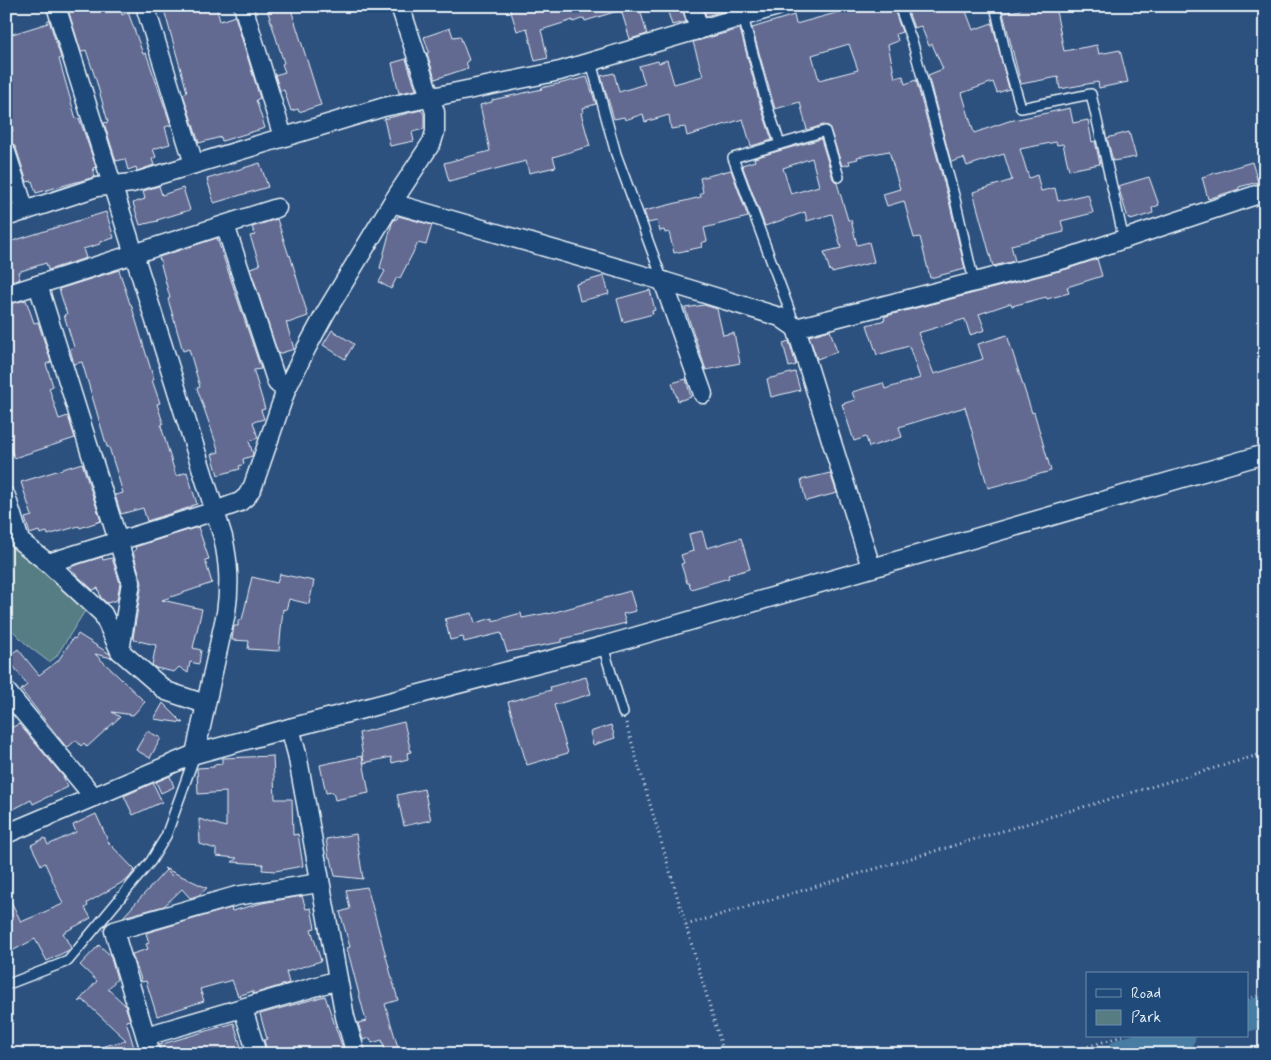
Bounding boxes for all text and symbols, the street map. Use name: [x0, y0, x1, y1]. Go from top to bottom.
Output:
legend: [1086, 972, 1248, 1038]
text: Road: [1131, 984, 1161, 1004]
text: Park: [1131, 1008, 1161, 1028]

